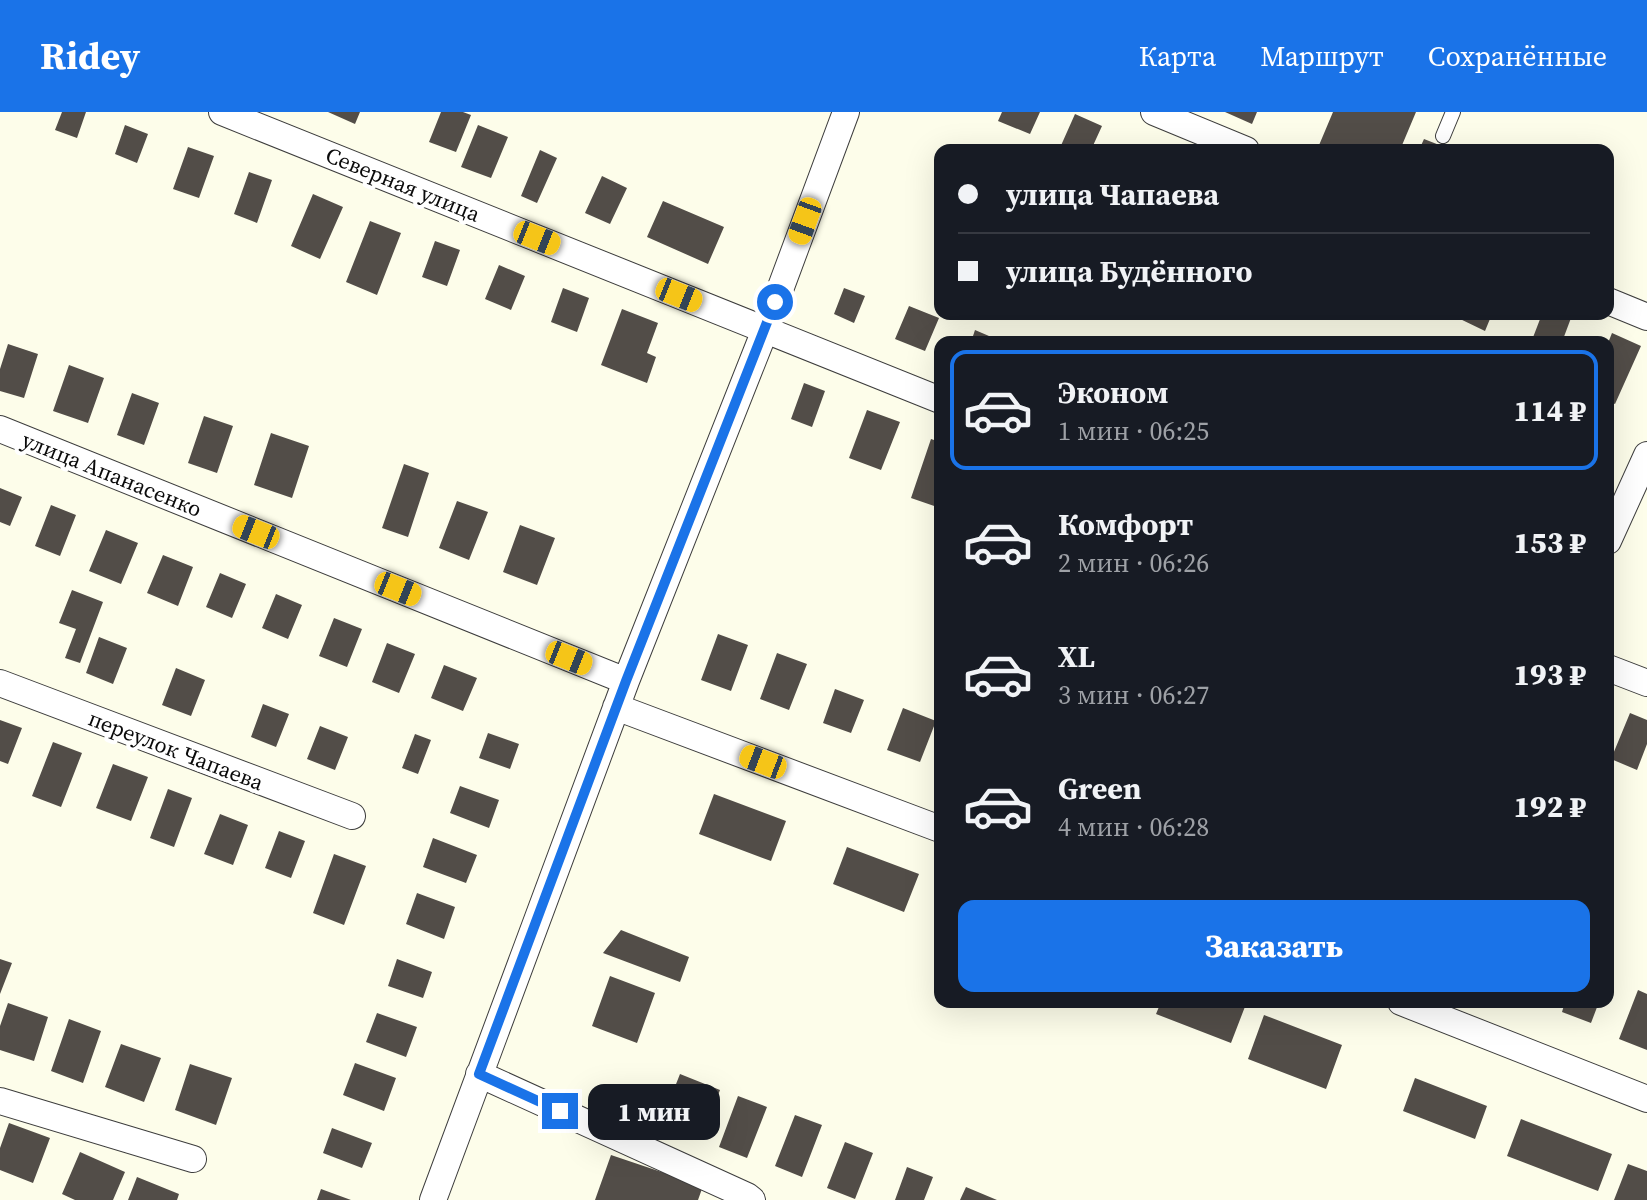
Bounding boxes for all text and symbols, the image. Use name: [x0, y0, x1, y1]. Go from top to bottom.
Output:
text: Ridey: [40, 30, 140, 82]
text: Карта: [1139, 37, 1216, 75]
text: Маршрут: [1260, 37, 1384, 75]
text: Сохранённые: [1428, 37, 1607, 75]
street label: Северная улица: [321, 139, 485, 229]
text: улица Чапаева: [1006, 174, 1219, 215]
car: [786, 194, 824, 248]
car: [510, 218, 564, 258]
text: улица Будённого: [1006, 251, 1253, 292]
car: [652, 275, 706, 315]
route start: [757, 284, 793, 320]
text: Эконом: [1058, 372, 1169, 413]
icon: car: [962, 374, 1034, 446]
text: 114 ₽: [1514, 390, 1586, 431]
text: 1 мин · 06:25: [1058, 413, 1209, 449]
street label: улица Апанасенко: [18, 424, 206, 524]
text: Комфорт: [1058, 504, 1193, 545]
icon: car: [962, 506, 1034, 578]
car: [229, 512, 283, 552]
text: 153 ₽: [1514, 522, 1586, 563]
text: 2 мин · 06:26: [1058, 545, 1209, 581]
car: [371, 569, 425, 609]
text: XL: [1058, 636, 1095, 677]
car: [542, 638, 596, 678]
icon: car: [962, 638, 1034, 710]
text: 193 ₽: [1514, 654, 1586, 695]
text: 3 мин · 06:27: [1058, 677, 1209, 713]
street label: переулок Чапаева: [84, 703, 269, 797]
car: [736, 742, 790, 782]
text: Green: [1058, 768, 1141, 809]
icon: car: [962, 770, 1034, 842]
text: 192 ₽: [1514, 786, 1586, 827]
text: 4 мин · 06:28: [1058, 809, 1209, 845]
button: Заказать: [958, 900, 1590, 992]
callout: 1 мин: [588, 1083, 720, 1139]
route end: [542, 1093, 578, 1129]
text: 1 мин: [618, 1094, 690, 1130]

